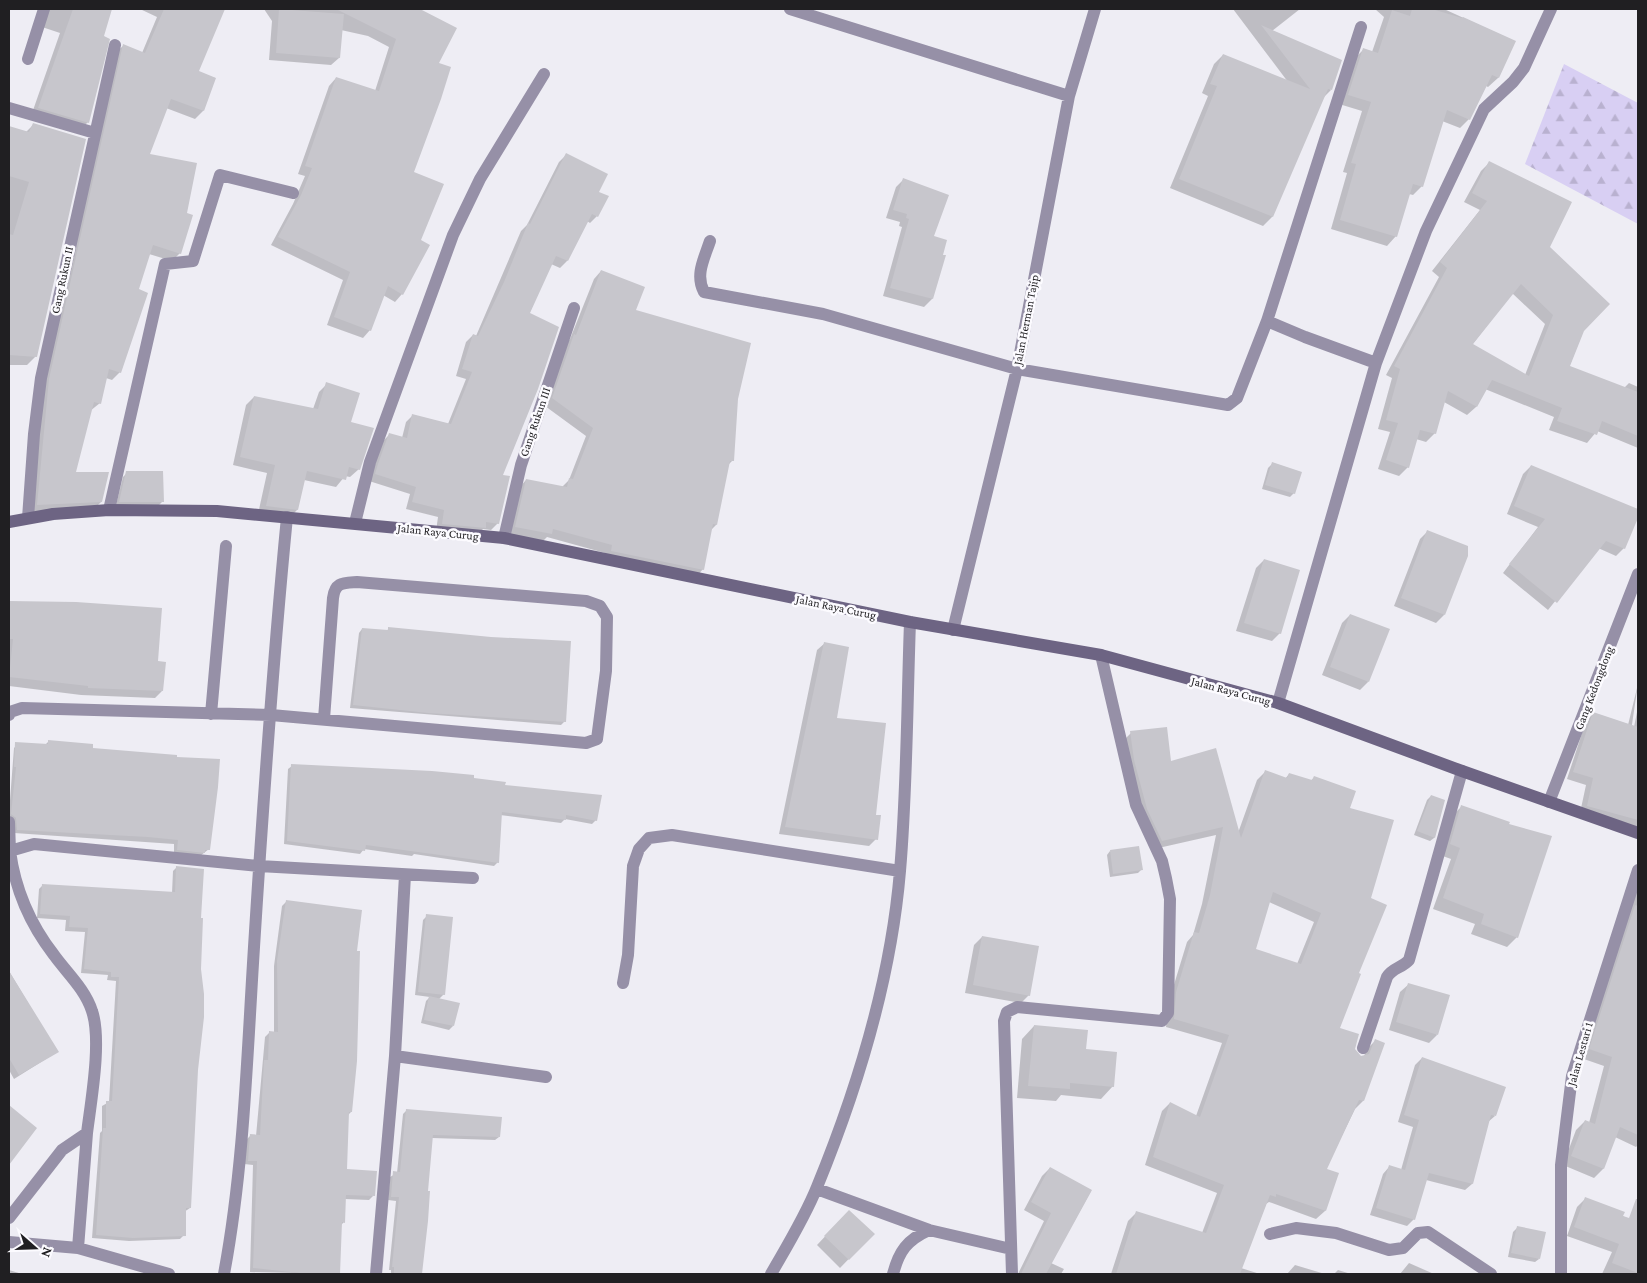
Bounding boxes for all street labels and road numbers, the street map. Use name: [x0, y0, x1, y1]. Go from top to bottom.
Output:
street label: Gang Rukun II: [48, 245, 76, 315]
street label: Jalan Herman Tajip: [1010, 274, 1042, 367]
street label: Gang Rukun III: [517, 385, 553, 458]
street label: Jalan Raya Curug: [396, 521, 480, 543]
street label: Jalan Raya Curug: [794, 591, 878, 622]
street label: Gang Kedongdong: [1572, 644, 1616, 732]
street label: Jalan Raya Curug: [1189, 673, 1272, 708]
street label: Jalan Lestari 1: [1564, 1021, 1596, 1088]

